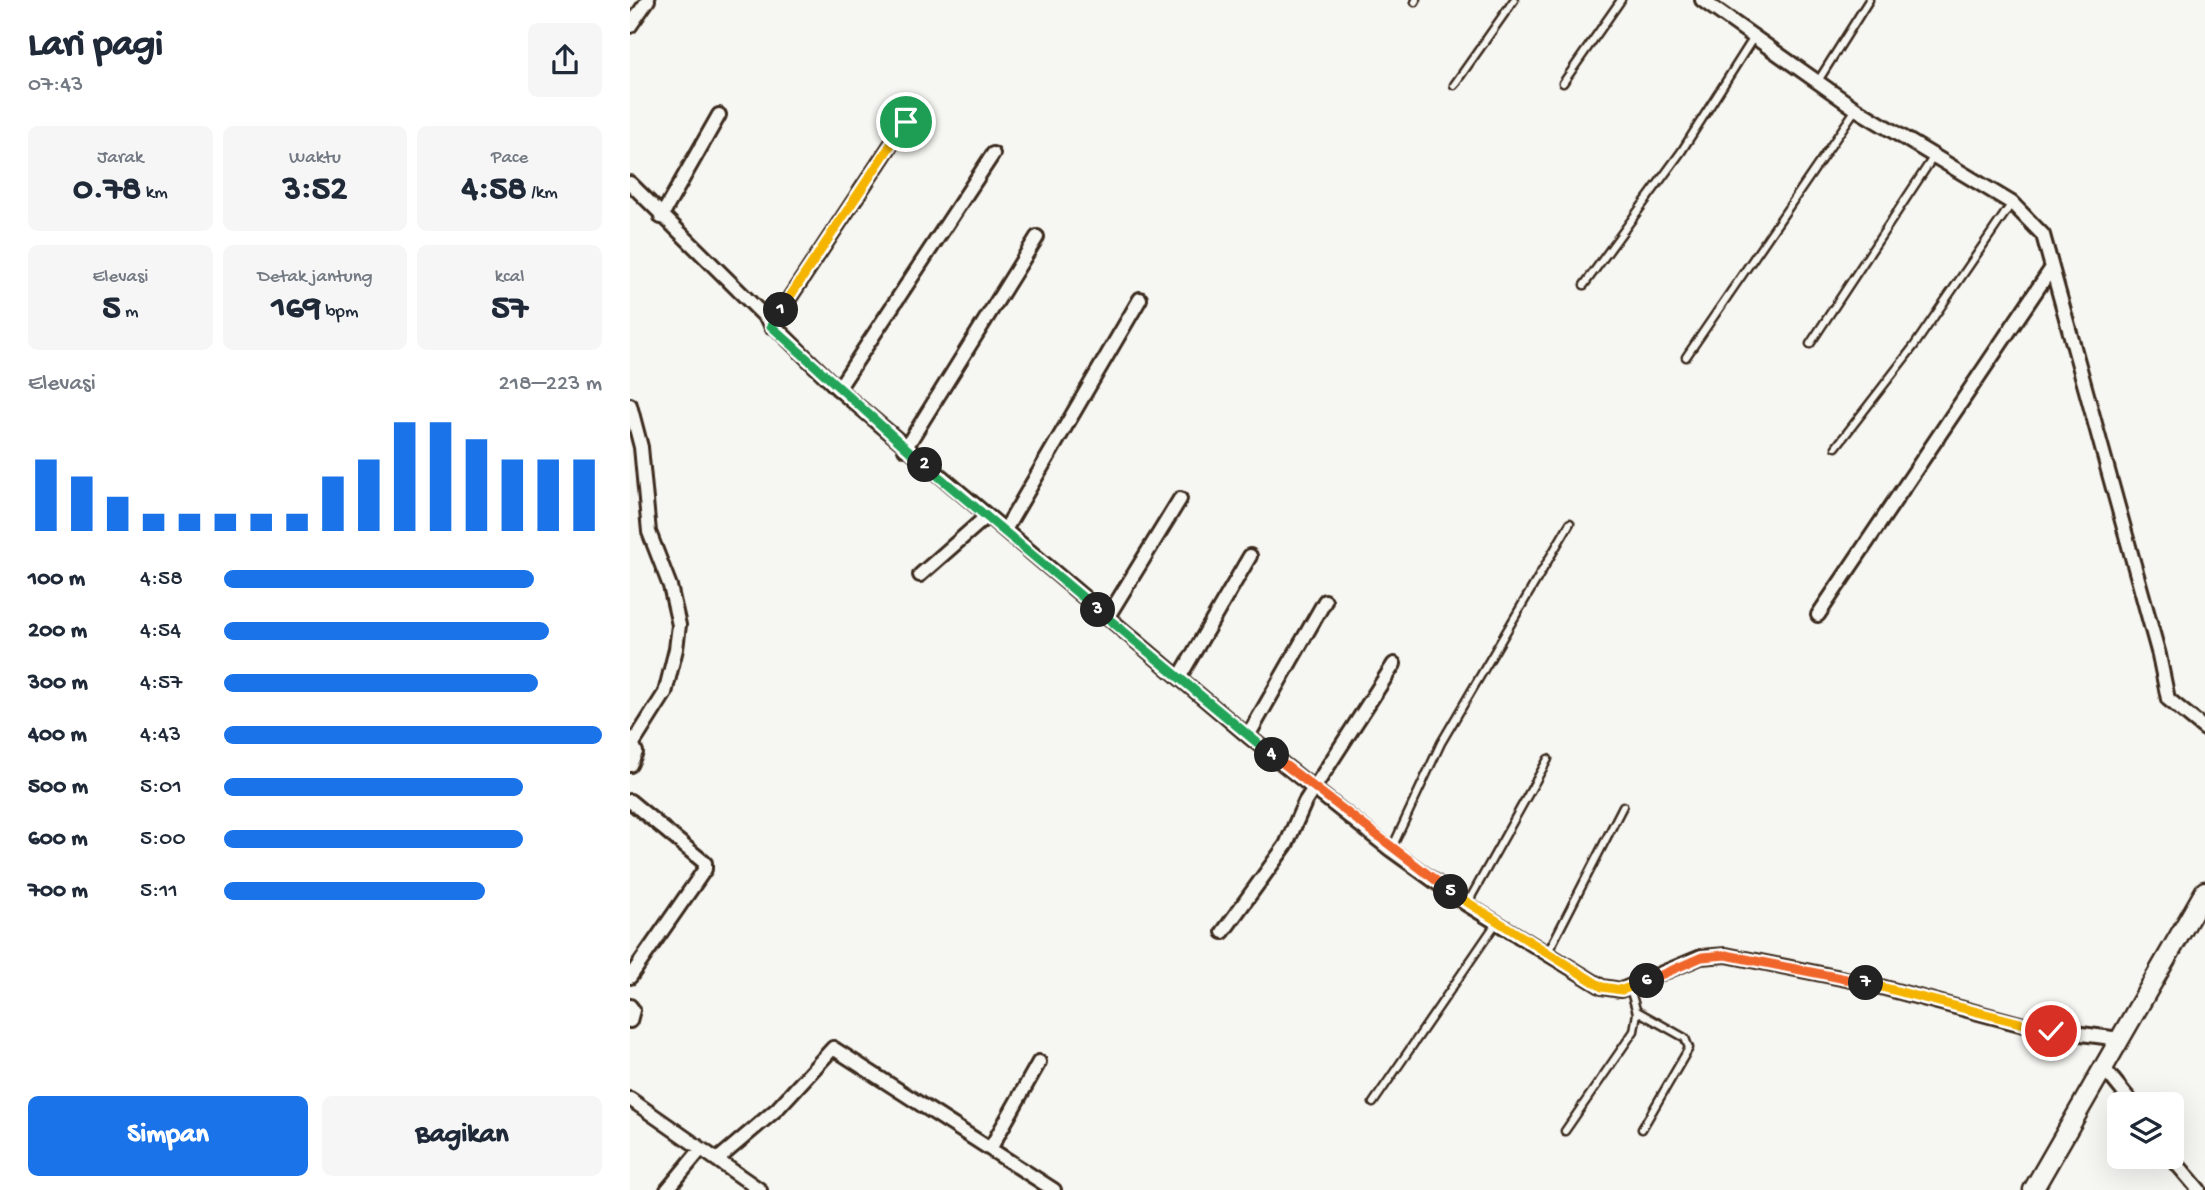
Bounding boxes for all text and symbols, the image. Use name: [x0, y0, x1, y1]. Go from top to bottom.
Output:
button: share: [528, 23, 602, 97]
text: Lari pagi: [28, 24, 163, 68]
text: 07:43: [28, 72, 83, 99]
pin: [876, 92, 936, 152]
icon: arrive: [887, 103, 925, 141]
text: Jarak: [97, 147, 144, 170]
text: Waktu: [289, 147, 341, 170]
text: Pace: [491, 147, 528, 170]
text: 0.78: [73, 170, 141, 211]
text: 3:52: [283, 170, 347, 211]
text: 4:58: [462, 170, 527, 211]
text: km: [141, 182, 168, 205]
text: /km: [527, 182, 558, 205]
text: Elevasi: [92, 266, 148, 289]
text: Detak jantung: [257, 266, 373, 289]
text: kcal: [495, 266, 525, 289]
text: 5: [102, 289, 121, 330]
text: 169: [272, 289, 321, 330]
text: 57: [491, 289, 528, 330]
pin: 1: [764, 292, 798, 328]
text: 1: [777, 298, 784, 321]
text: m: [121, 301, 139, 324]
text: bpm: [321, 301, 358, 324]
text: Elevasi: [28, 371, 96, 398]
text: 218–223 m: [498, 371, 602, 398]
pin: 2: [908, 448, 942, 482]
text: 2: [920, 453, 929, 476]
text: 100 m: [28, 566, 85, 593]
text: 4:58: [140, 566, 183, 593]
pin: 3: [1080, 592, 1116, 628]
text: 3: [1093, 598, 1102, 621]
text: 200 m: [28, 618, 87, 645]
text: 4:54: [140, 618, 181, 645]
text: 300 m: [28, 670, 88, 697]
text: 4:57: [140, 670, 182, 697]
text: 400 m: [28, 722, 87, 749]
text: 4:43: [140, 722, 181, 749]
pin: 4: [1254, 738, 1290, 772]
text: 4: [1267, 743, 1276, 766]
text: 500 m: [28, 774, 88, 801]
text: 5:01: [140, 774, 182, 801]
text: 600 m: [28, 826, 88, 853]
text: 5:00: [140, 826, 185, 853]
pin: 5: [1434, 874, 1468, 910]
text: 700 m: [28, 878, 88, 905]
text: 5:11: [140, 878, 178, 905]
text: 5: [1446, 880, 1456, 903]
pin: 6: [1630, 964, 1664, 998]
pin: 7: [1848, 965, 1884, 1000]
text: 6: [1642, 969, 1651, 992]
text: 7: [1861, 971, 1870, 994]
pin: [2021, 1001, 2081, 1061]
icon: check: [2032, 1012, 2070, 1050]
map controls: [2107, 1092, 2184, 1169]
button: layers: [2107, 1092, 2184, 1169]
button: Simpan: [28, 1096, 308, 1176]
button: Bagikan: [322, 1096, 602, 1176]

